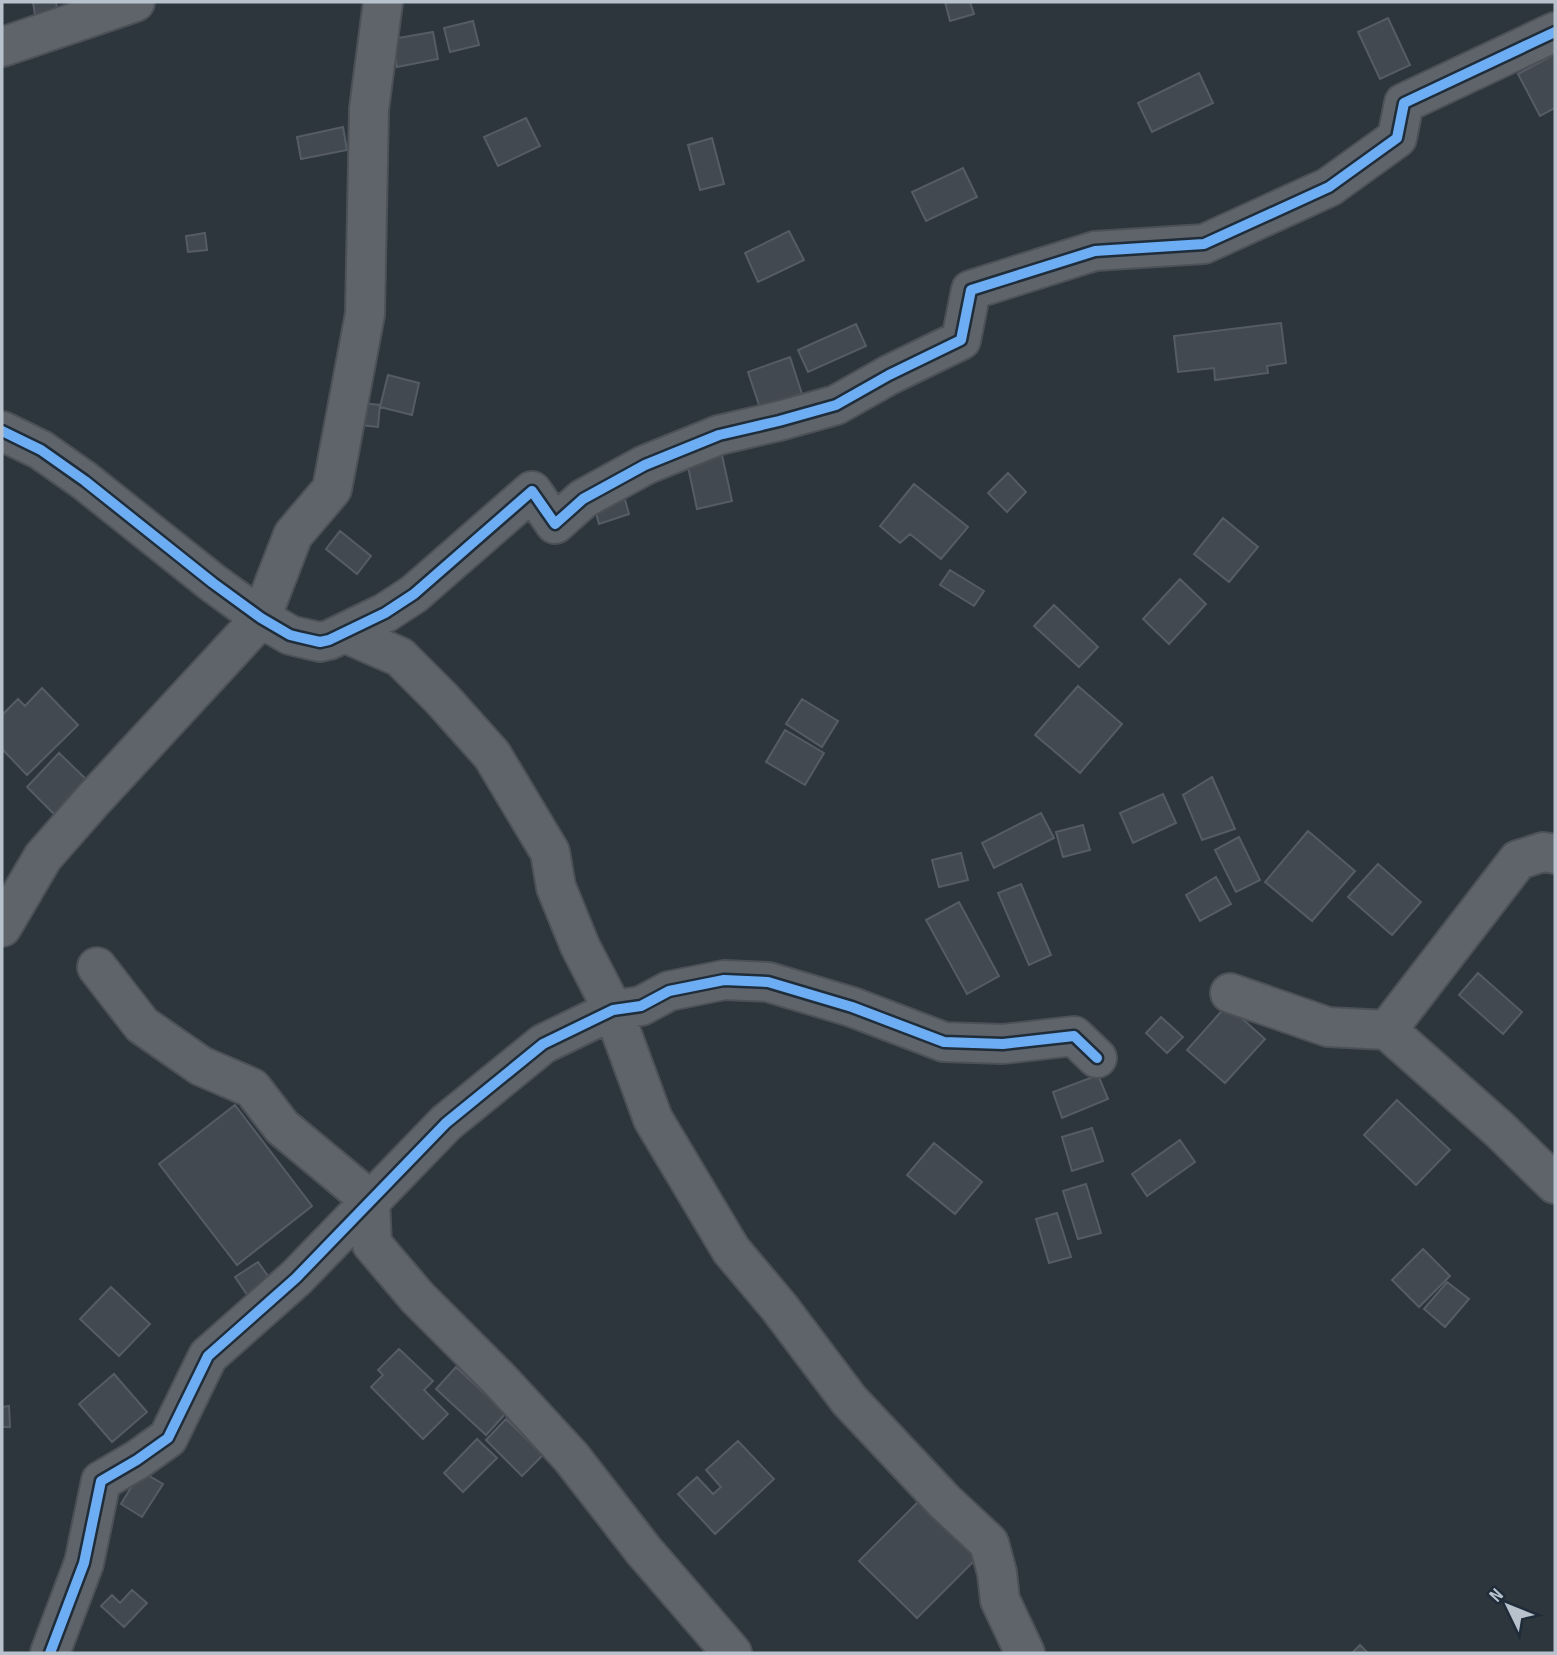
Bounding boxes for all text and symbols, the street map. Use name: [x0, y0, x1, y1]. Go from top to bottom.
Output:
north arrow: [1473, 1571, 1543, 1641]
text: N: [1485, 1584, 1509, 1607]

